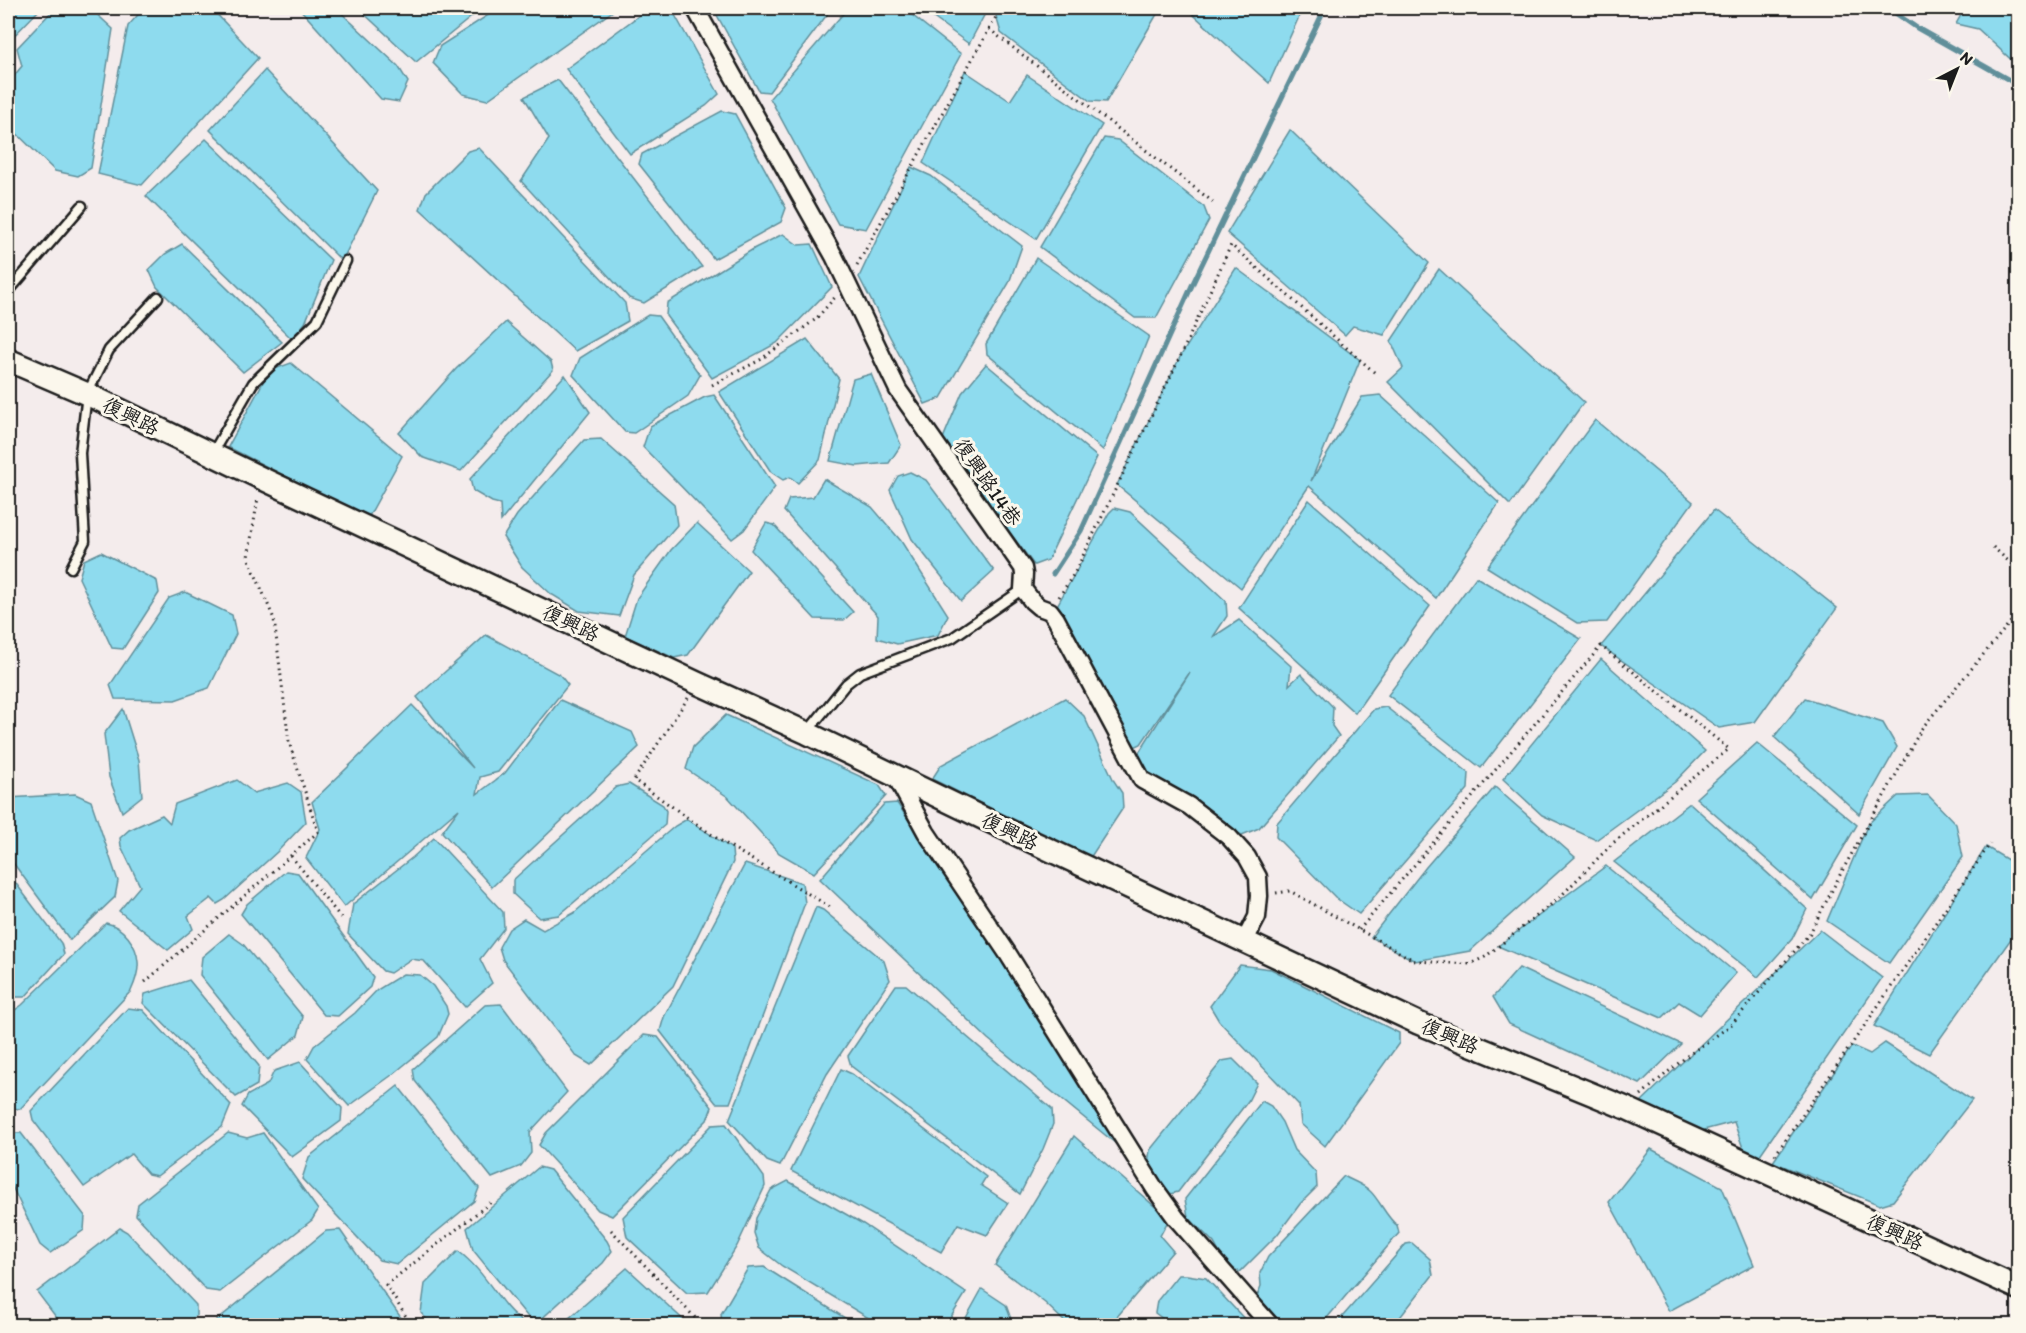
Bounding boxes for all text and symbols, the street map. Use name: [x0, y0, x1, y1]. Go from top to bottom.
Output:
north arrow: [1927, 39, 1987, 99]
text: N: [1956, 48, 1977, 69]
street label: 復興路: [99, 392, 164, 440]
street label: 復興路14巷: [949, 434, 1027, 531]
street label: 復興路: [539, 599, 604, 647]
street label: 復興路: [978, 807, 1043, 855]
street label: 復興路: [1418, 1013, 1483, 1059]
street label: 復興路: [1863, 1209, 1928, 1256]

